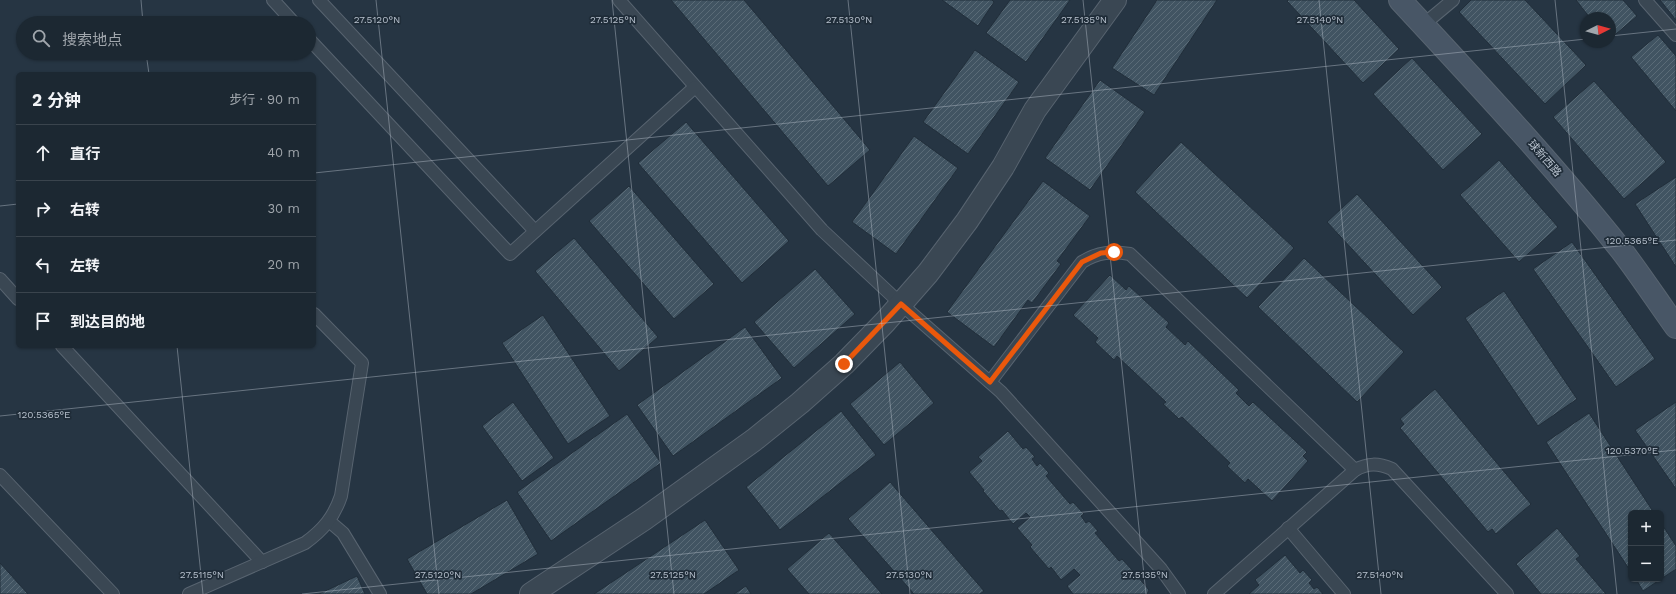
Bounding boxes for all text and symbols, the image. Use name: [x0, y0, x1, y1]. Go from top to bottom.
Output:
north arrow: [1580, 12, 1616, 48]
text: 27.5120°N: [354, 14, 400, 25]
text: 27.5125°N: [590, 14, 636, 25]
text: 27.5130°N: [826, 14, 872, 25]
text: 27.5135°N: [1061, 14, 1107, 25]
text: 27.5140°N: [1297, 14, 1343, 25]
search box: [16, 16, 316, 60]
icon: search: [30, 27, 52, 49]
text: 搜索地点: [62, 31, 122, 49]
text: 2 分钟: [32, 90, 81, 110]
text: 步行 · 90 m: [229, 92, 300, 107]
street label: 球新西路: [1525, 137, 1564, 179]
icon: ahead: [32, 142, 54, 164]
text: 直行: [70, 145, 100, 163]
text: 40 m: [267, 145, 300, 160]
icon: right: [32, 198, 54, 220]
text: 右转: [70, 201, 100, 219]
text: 30 m: [268, 201, 300, 216]
text: 120.5365°E: [1606, 235, 1658, 246]
route start: [1105, 243, 1123, 261]
icon: left: [32, 254, 54, 276]
text: 左转: [70, 257, 100, 275]
text: 20 m: [268, 257, 300, 272]
icon: arrive: [32, 310, 54, 332]
text: 到达目的地: [70, 313, 145, 331]
route end: [835, 355, 853, 373]
text: 120.5365°E: [18, 409, 70, 420]
text: 120.5370°E: [1606, 445, 1658, 456]
map controls: [1628, 510, 1664, 582]
button: +: [1628, 510, 1664, 546]
button: −: [1628, 546, 1664, 582]
text: 27.5115°N: [180, 569, 224, 580]
text: 27.5120°N: [415, 569, 461, 580]
text: 27.5125°N: [650, 569, 696, 580]
text: 27.5130°N: [886, 569, 932, 580]
text: 27.5135°N: [1122, 569, 1168, 580]
text: 27.5140°N: [1357, 569, 1403, 580]

